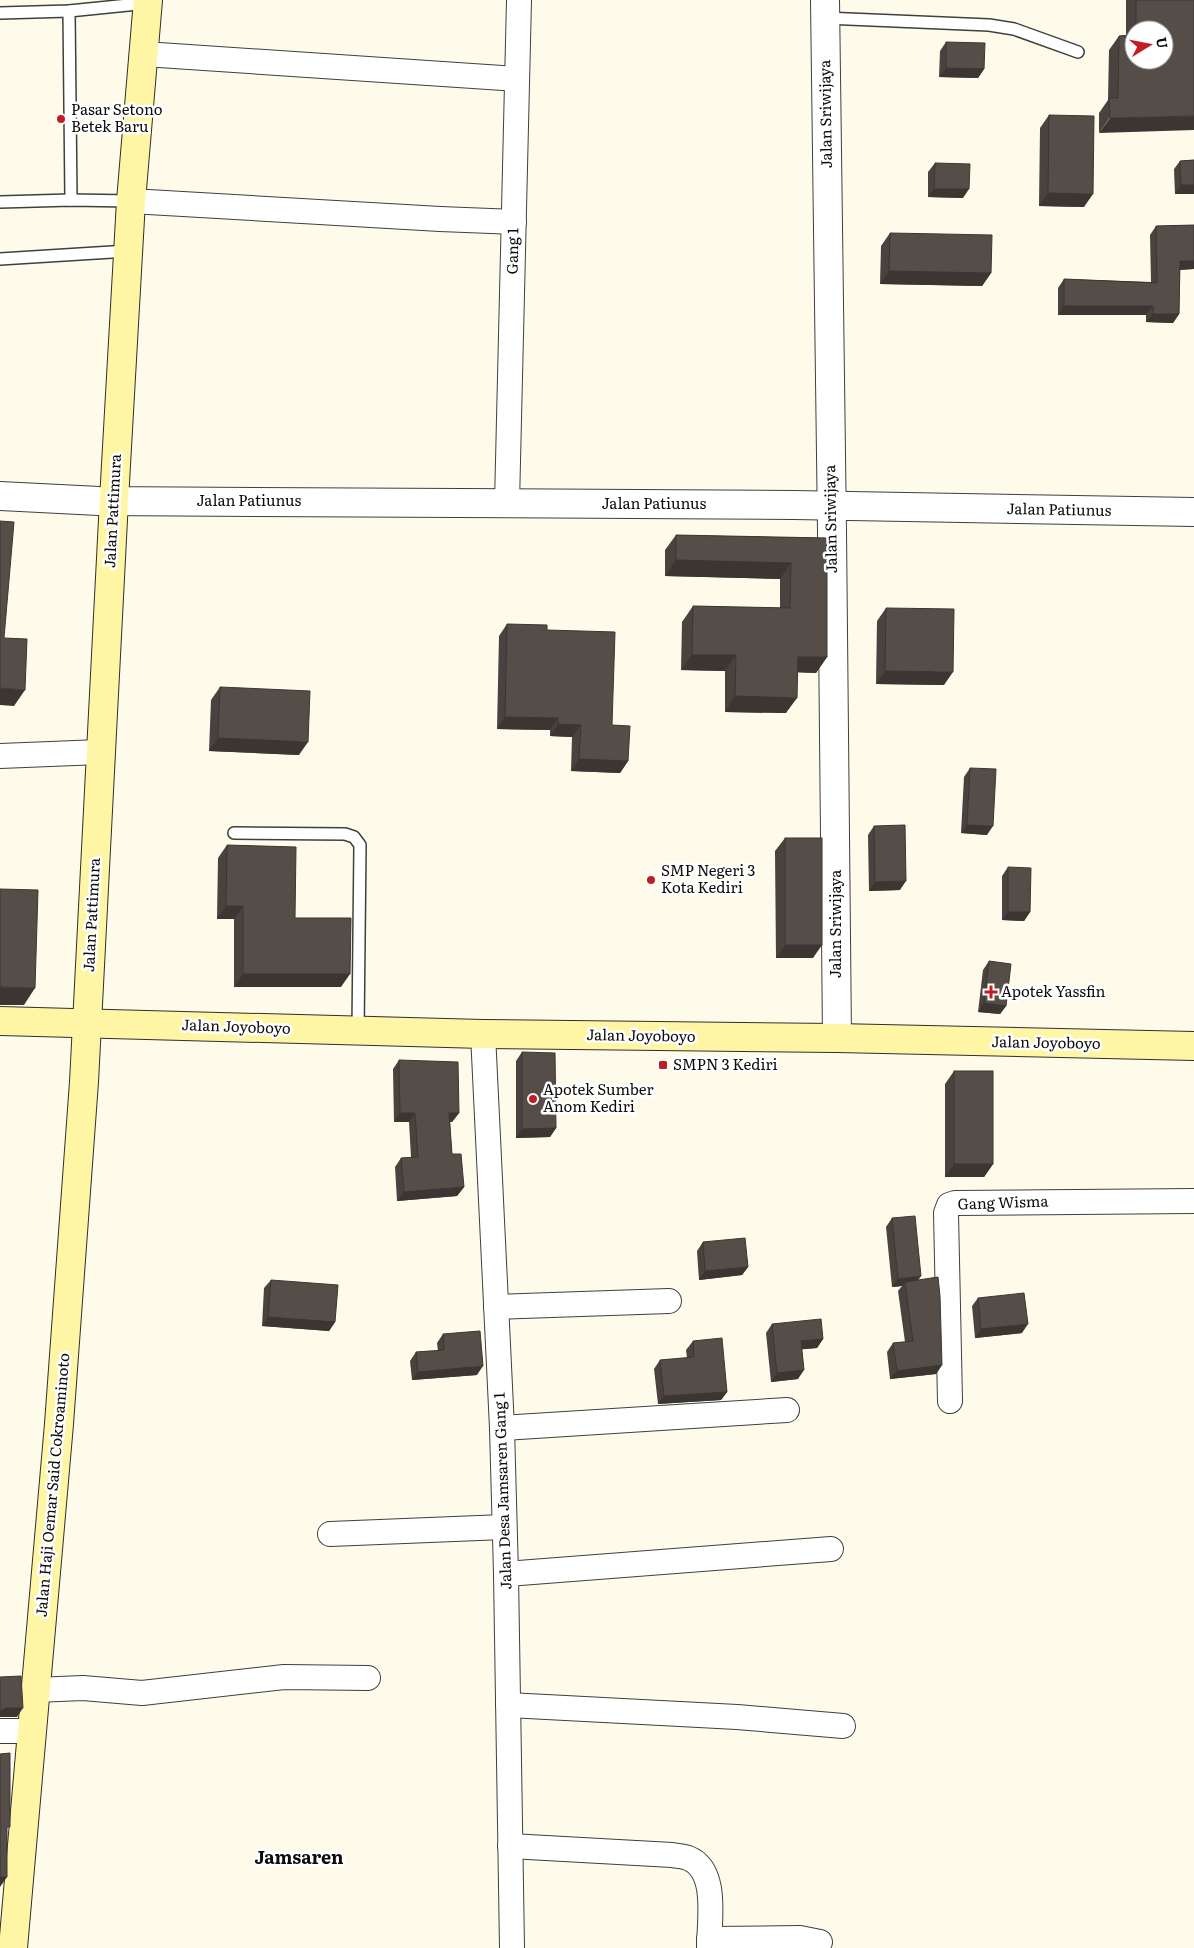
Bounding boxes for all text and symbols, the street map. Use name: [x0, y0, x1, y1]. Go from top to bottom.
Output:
north arrow: [1124, 20, 1174, 70]
text: U: [1152, 35, 1174, 50]
street label: Jalan Sriwijaya: [812, 59, 837, 168]
place label: Pasar Setono Betek Baru: [71, 97, 163, 137]
marker: Pasar Setono Betek Baru: [55, 113, 67, 125]
street label: Gang 1: [500, 227, 523, 274]
street label: Jalan Pattimura: [97, 452, 126, 569]
street label: Jalan Sriwijaya: [817, 464, 842, 573]
street label: Jalan Patiunus: [197, 488, 302, 511]
street label: Jalan Patiunus: [602, 491, 707, 514]
street label: Jalan Patiunus: [1006, 496, 1112, 521]
street label: Jalan Pattimura: [76, 856, 105, 973]
place label: SMP Negeri 3 Kota Kediri: [661, 858, 755, 898]
street label: Jalan Sriwijaya: [823, 869, 846, 978]
marker: SMP Negeri 3 Kota Kediri: [645, 874, 657, 886]
place label: Apotek Yassfin: [1001, 979, 1105, 1002]
marker: Apotek Yassfin: [985, 986, 997, 998]
street label: Jalan Joyoboyo: [181, 1012, 291, 1039]
street label: Jalan Joyoboyo: [586, 1022, 696, 1047]
street label: Jalan Joyoboyo: [991, 1029, 1101, 1054]
place label: SMPN 3 Kediri: [673, 1052, 778, 1075]
marker: SMPN 3 Kediri: [657, 1059, 669, 1071]
place label: Apotek Sumber Anom Kediri: [543, 1077, 654, 1117]
marker: Apotek Sumber Anom Kediri: [527, 1093, 539, 1105]
street label: Gang Wisma: [957, 1188, 1050, 1215]
street label: Jalan Haji Oemar Said Cokroaminoto: [29, 1352, 75, 1618]
street label: Jalan Desa Jamsaren Gang 1: [487, 1392, 516, 1590]
district label: Jamsaren: [254, 1843, 344, 1870]

